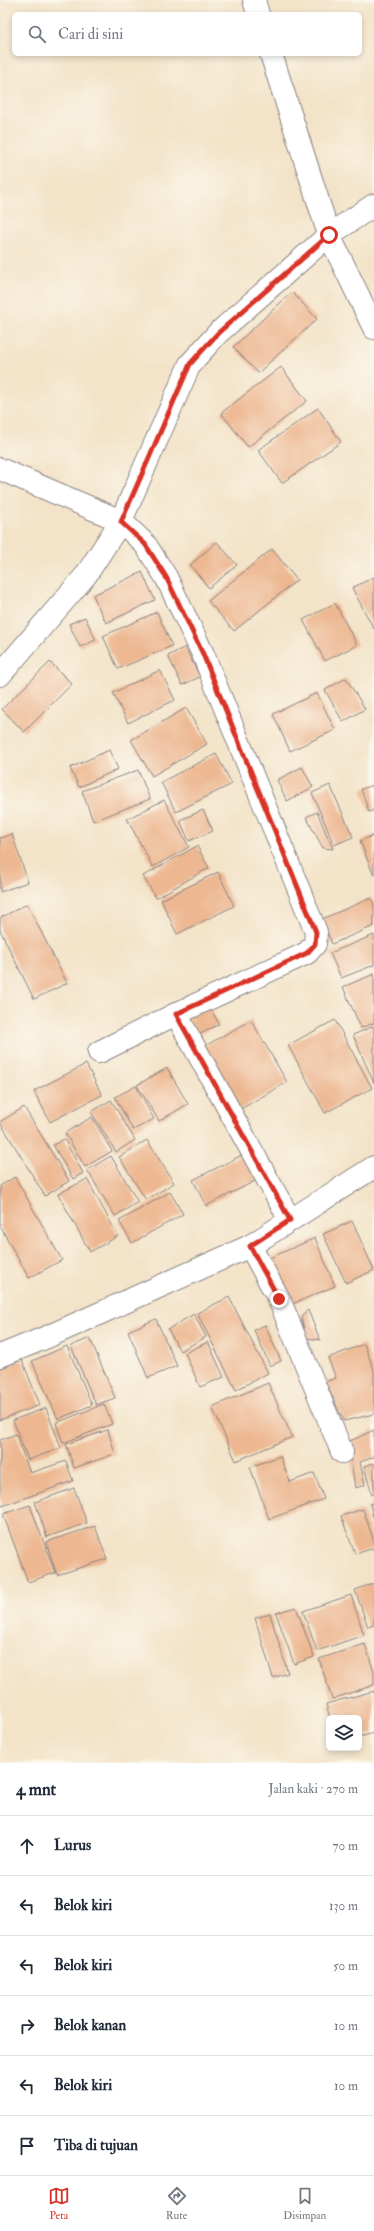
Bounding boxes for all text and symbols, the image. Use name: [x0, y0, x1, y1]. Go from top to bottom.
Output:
search box: [12, 12, 362, 56]
icon: search: [26, 23, 48, 45]
text: Cari di sini: [58, 25, 123, 44]
route start: [320, 226, 338, 244]
route end: [270, 1290, 288, 1308]
map controls: [326, 1715, 362, 1751]
button: layers: [326, 1715, 362, 1751]
text: 4 mnt: [16, 1779, 56, 1800]
text: Jalan kaki · 270 m: [268, 1781, 358, 1797]
icon: ahead: [16, 1835, 38, 1857]
text: Lurus: [54, 1836, 91, 1855]
text: 70 m: [333, 1838, 358, 1854]
icon: left: [16, 1895, 38, 1917]
text: Belok kiri: [54, 1896, 112, 1915]
text: 130 m: [329, 1898, 358, 1914]
icon: left: [16, 1955, 38, 1977]
text: Belok kiri: [54, 1956, 112, 1975]
text: 50 m: [333, 1958, 358, 1974]
icon: right: [16, 2015, 38, 2037]
text: Belok kanan: [54, 2016, 126, 2035]
text: 10 m: [334, 2018, 358, 2034]
icon: left: [16, 2075, 38, 2097]
text: Belok kiri: [54, 2076, 112, 2095]
text: 10 m: [334, 2078, 358, 2094]
icon: arrive: [16, 2135, 38, 2157]
text: Tiba di tujuan: [54, 2136, 138, 2155]
tab: Peta: [48, 2185, 70, 2222]
tab: Rute: [166, 2185, 188, 2222]
tab: Disimpan: [283, 2185, 326, 2222]

